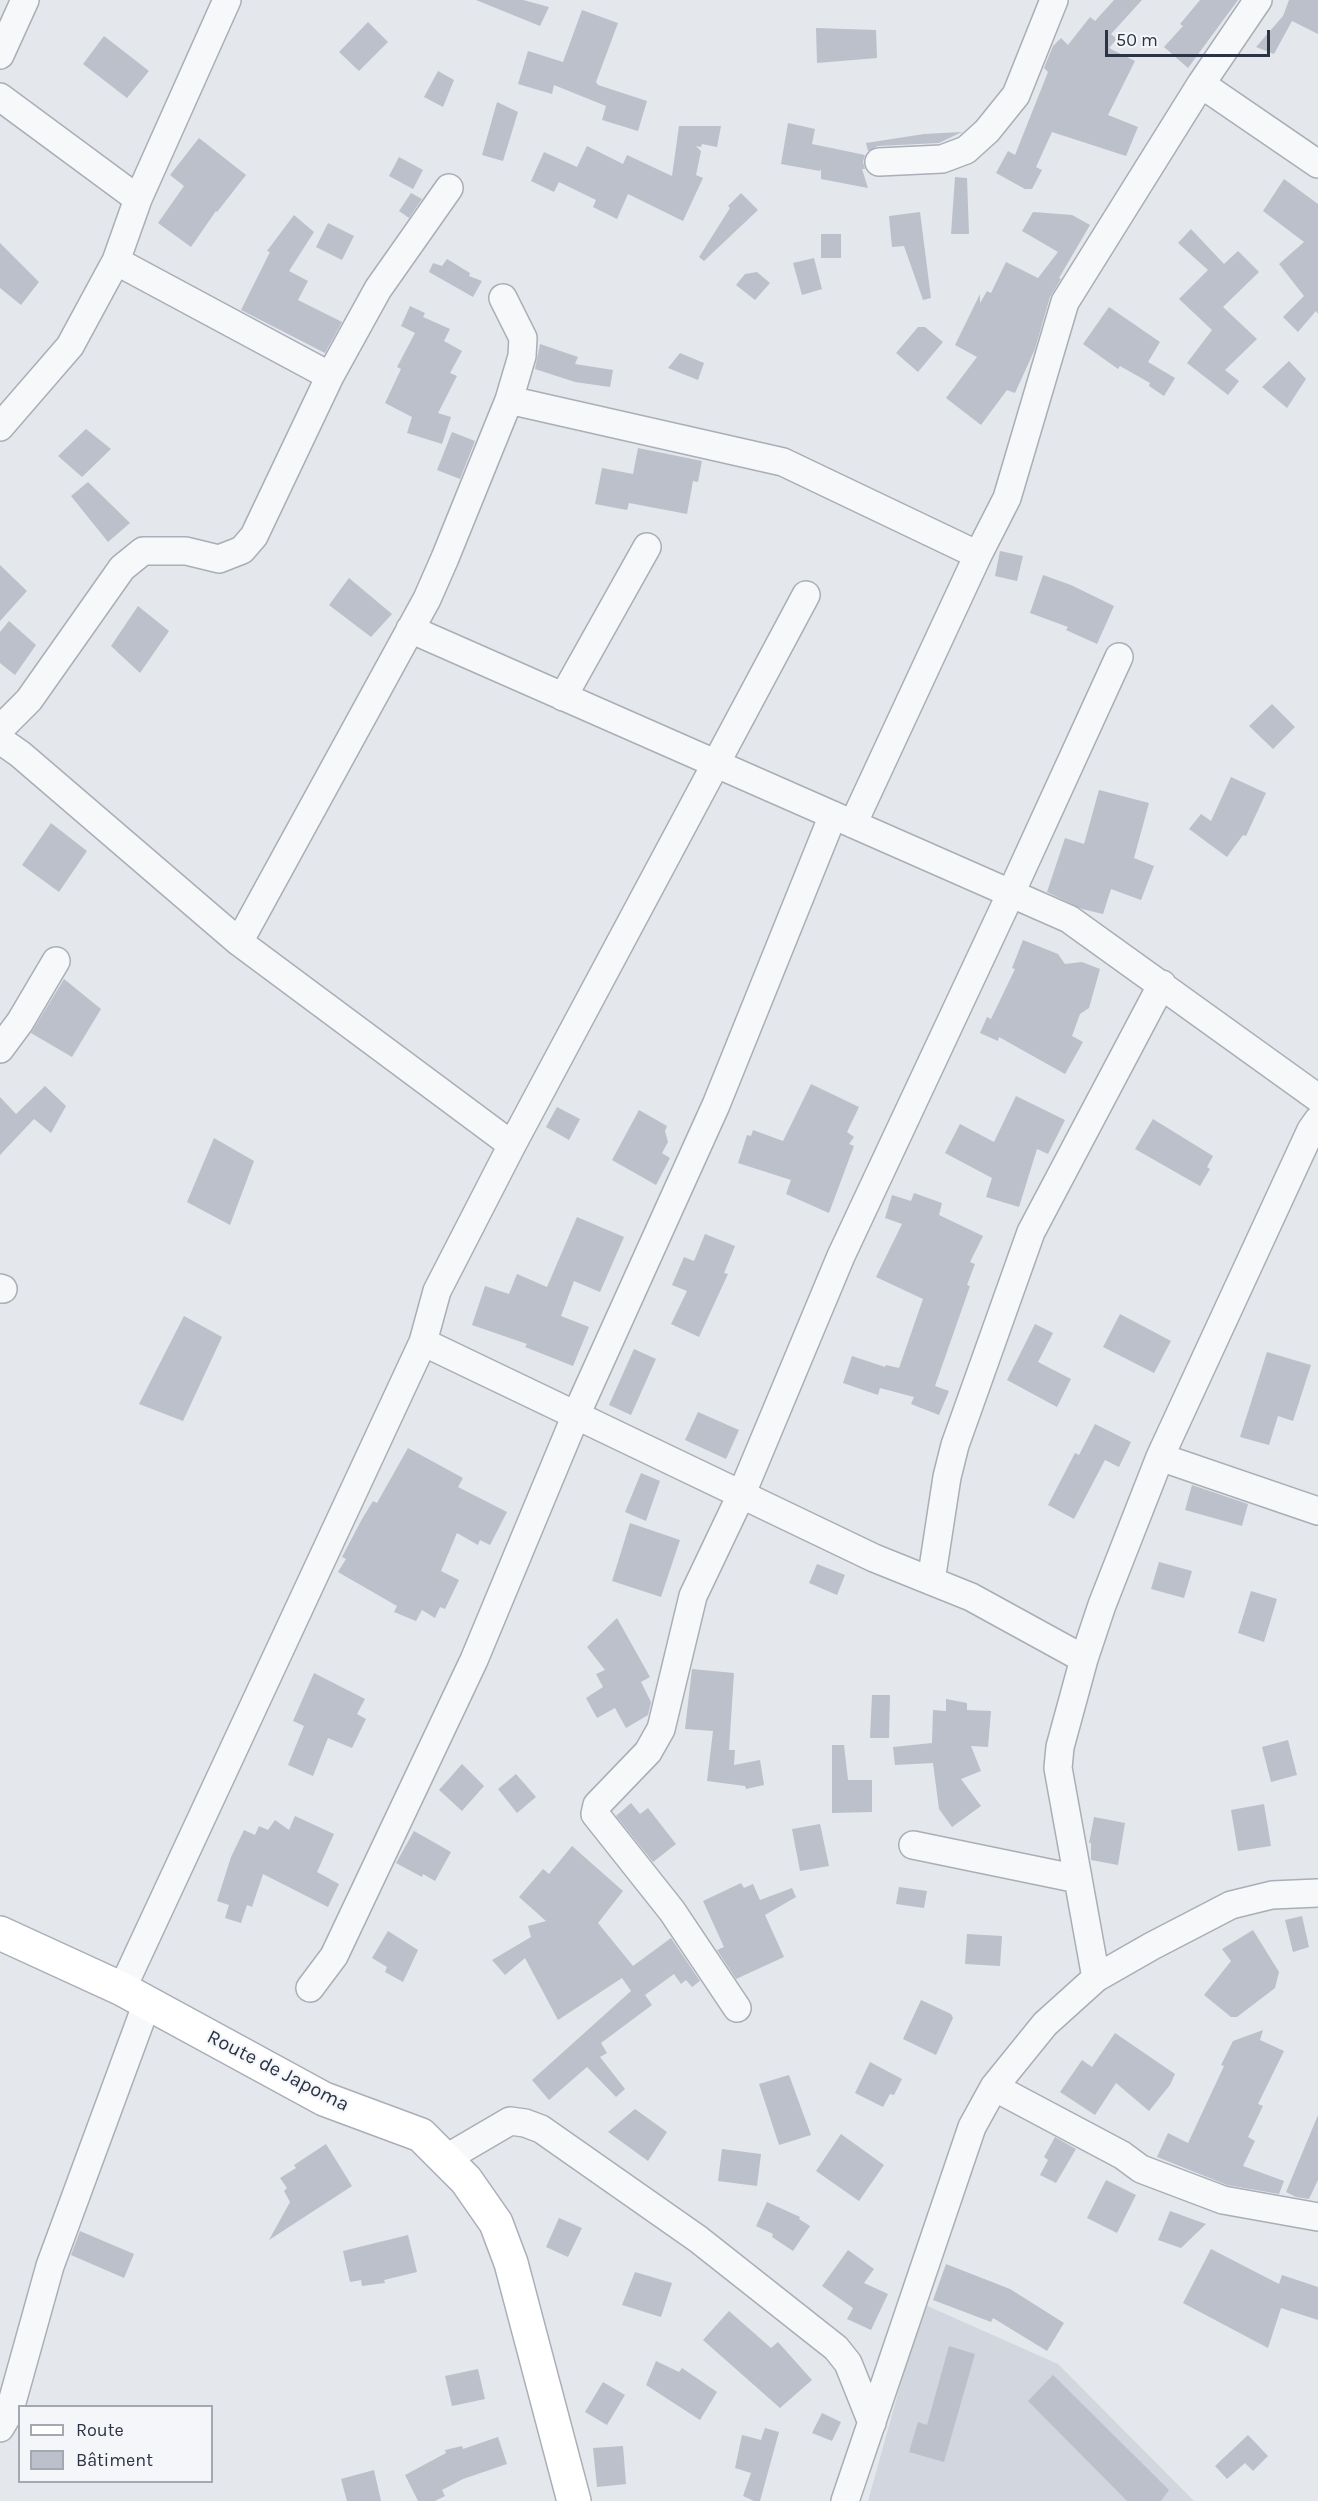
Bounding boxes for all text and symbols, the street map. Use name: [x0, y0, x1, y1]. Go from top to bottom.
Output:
scale bar: [1108, 18, 1273, 56]
text: 50 m: [1116, 29, 1158, 51]
street label: Route de Japoma: [203, 2025, 353, 2117]
legend: [18, 2405, 213, 2483]
text: Route: [76, 2419, 124, 2441]
text: Bâtiment: [76, 2449, 153, 2471]

